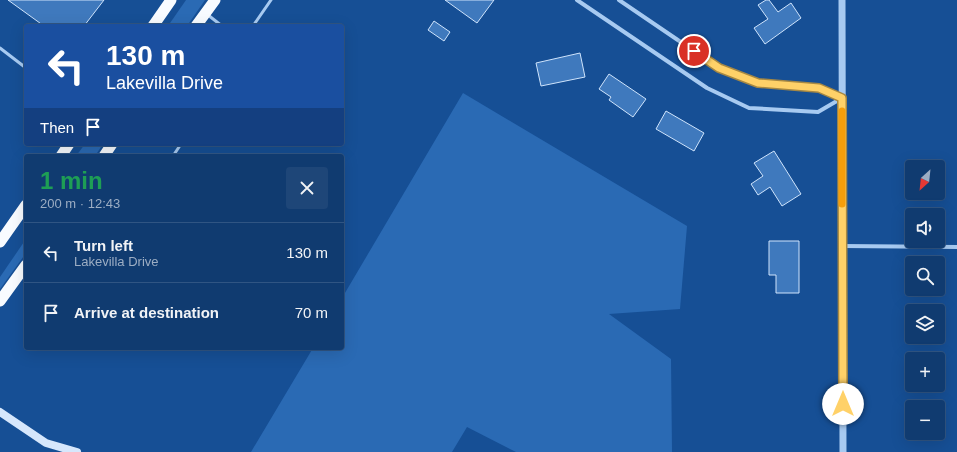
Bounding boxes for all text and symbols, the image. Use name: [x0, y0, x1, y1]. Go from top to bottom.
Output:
pin: [677, 34, 711, 68]
icon: left: [40, 40, 92, 92]
text: 130 m: [106, 40, 185, 71]
icon: arrive: [683, 40, 705, 62]
text: Lakevilla Drive: [106, 73, 223, 93]
icon: arrive: [82, 116, 104, 138]
text: Then: [40, 119, 74, 136]
north arrow: [905, 160, 945, 200]
map controls: [905, 160, 945, 440]
text: 1 min: [40, 167, 103, 194]
button: close: [286, 167, 328, 209]
text: 200 m · 12:43: [40, 196, 120, 211]
button: sound: [905, 208, 945, 248]
text: Turn left: [74, 237, 133, 254]
icon: left: [40, 242, 62, 264]
text: 130 m: [286, 244, 328, 261]
text: Lakevilla Drive: [74, 254, 159, 269]
button: search: [905, 256, 945, 296]
icon: arrive: [40, 302, 62, 324]
text: Arrive at destination: [74, 304, 219, 321]
text: 70 m: [295, 304, 328, 321]
button: layers: [905, 304, 945, 344]
button: +: [905, 352, 945, 392]
position arrow: [822, 383, 864, 425]
button: −: [905, 400, 945, 440]

